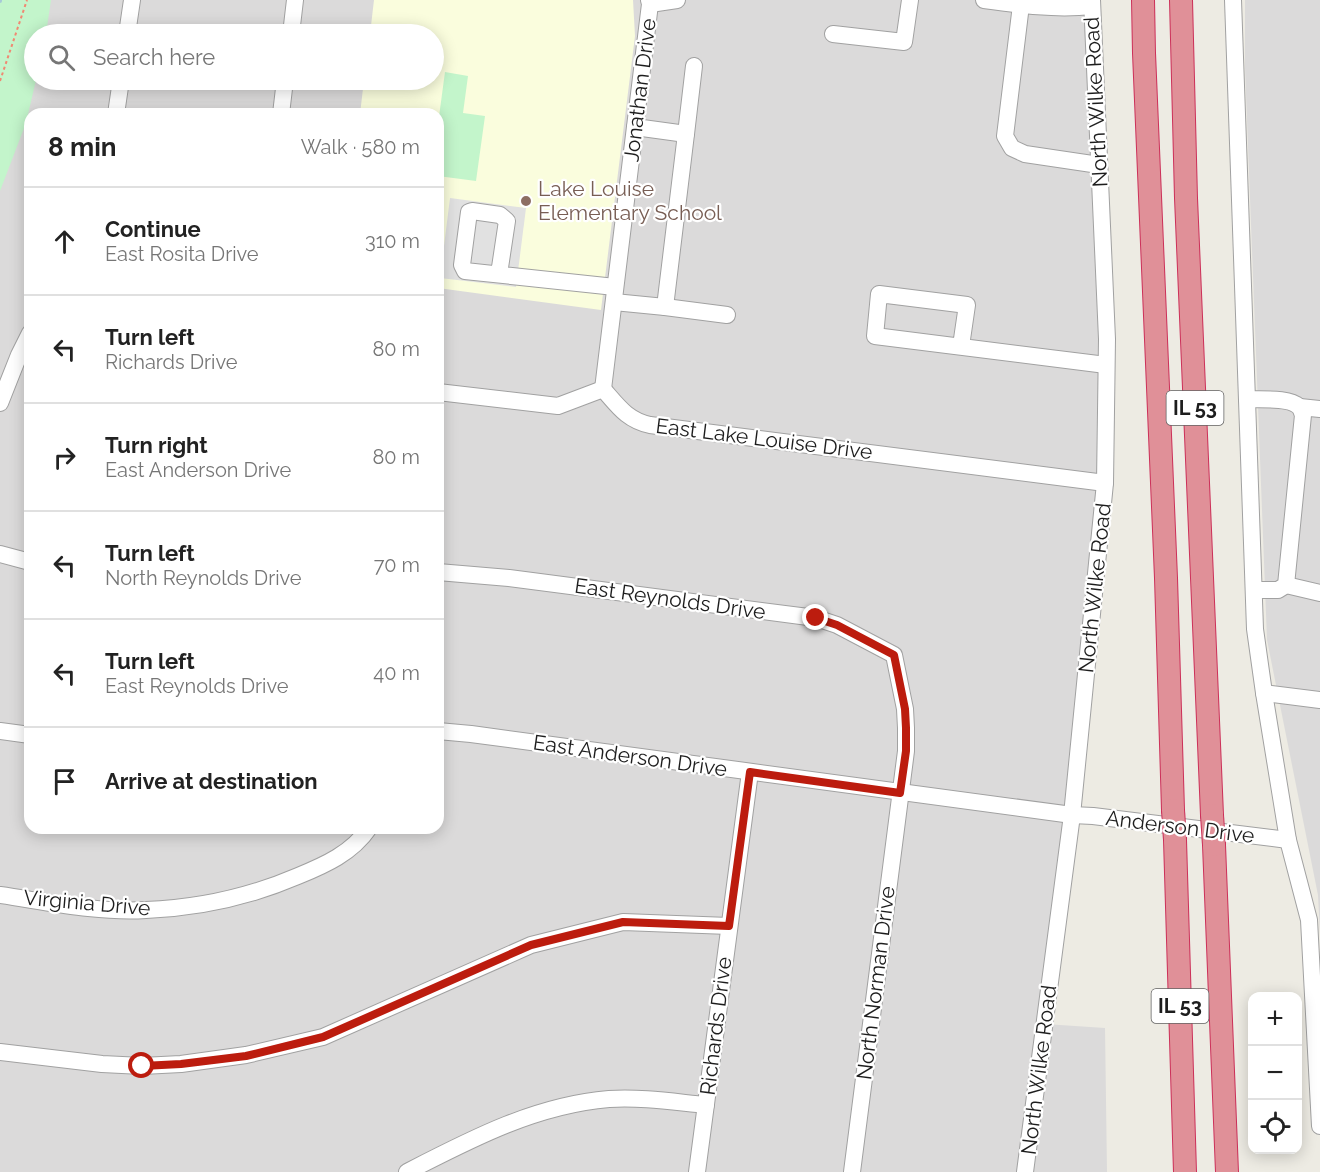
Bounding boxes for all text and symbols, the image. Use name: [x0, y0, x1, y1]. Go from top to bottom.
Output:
street label: North Wilke Road: [1079, 16, 1112, 188]
street label: Jonathan Drive: [618, 17, 661, 163]
search box: [24, 24, 444, 90]
icon: search: [45, 41, 78, 74]
text: Search here: [93, 44, 215, 70]
text: 8 min: [48, 132, 116, 162]
text: Walk · 580 m: [301, 135, 420, 159]
place label: Lake Louise Elementary School: [538, 176, 722, 225]
marker: Lake Louise Elementary School: [519, 194, 533, 208]
text: Continue: [105, 216, 201, 242]
icon: ahead: [48, 225, 81, 258]
text: 310 m: [365, 229, 420, 253]
text: East Rosita Drive: [105, 242, 259, 266]
text: Turn left: [105, 324, 195, 350]
icon: left: [48, 333, 81, 366]
text: 80 m: [372, 337, 420, 361]
text: Richards Drive: [105, 350, 238, 374]
road number: IL 53: [1166, 391, 1224, 425]
street label: East Lake Louise Drive: [654, 413, 874, 464]
text: Turn right: [105, 432, 208, 458]
icon: right: [48, 441, 81, 474]
text: 80 m: [372, 445, 420, 469]
text: East Anderson Drive: [105, 458, 291, 482]
street label: North Wilke Road: [1073, 502, 1116, 674]
text: Turn left: [105, 540, 195, 566]
icon: left: [48, 549, 81, 582]
text: 70 m: [374, 553, 420, 577]
text: North Reynolds Drive: [105, 566, 302, 590]
street label: East Reynolds Drive: [573, 573, 767, 624]
route end: [802, 604, 828, 630]
text: Turn left: [105, 648, 195, 674]
icon: left: [48, 657, 81, 690]
text: 40 m: [373, 661, 420, 685]
text: East Reynolds Drive: [105, 674, 288, 698]
street label: East Anderson Drive: [531, 730, 729, 781]
icon: arrive: [48, 765, 81, 798]
text: Arrive at destination: [105, 768, 318, 794]
street label: Anderson Drive: [1104, 805, 1256, 848]
street label: Virginia Drive: [23, 885, 151, 920]
street label: North Norman Drive: [851, 885, 900, 1081]
street label: Richards Drive: [695, 955, 736, 1097]
street label: North Wilke Road: [1016, 984, 1061, 1156]
road number: IL 53: [1152, 989, 1208, 1023]
map controls: [1248, 992, 1302, 1154]
button: +: [1248, 992, 1302, 1046]
button: −: [1248, 1046, 1302, 1100]
route start: [128, 1052, 154, 1078]
button: locate: [1248, 1100, 1302, 1154]

